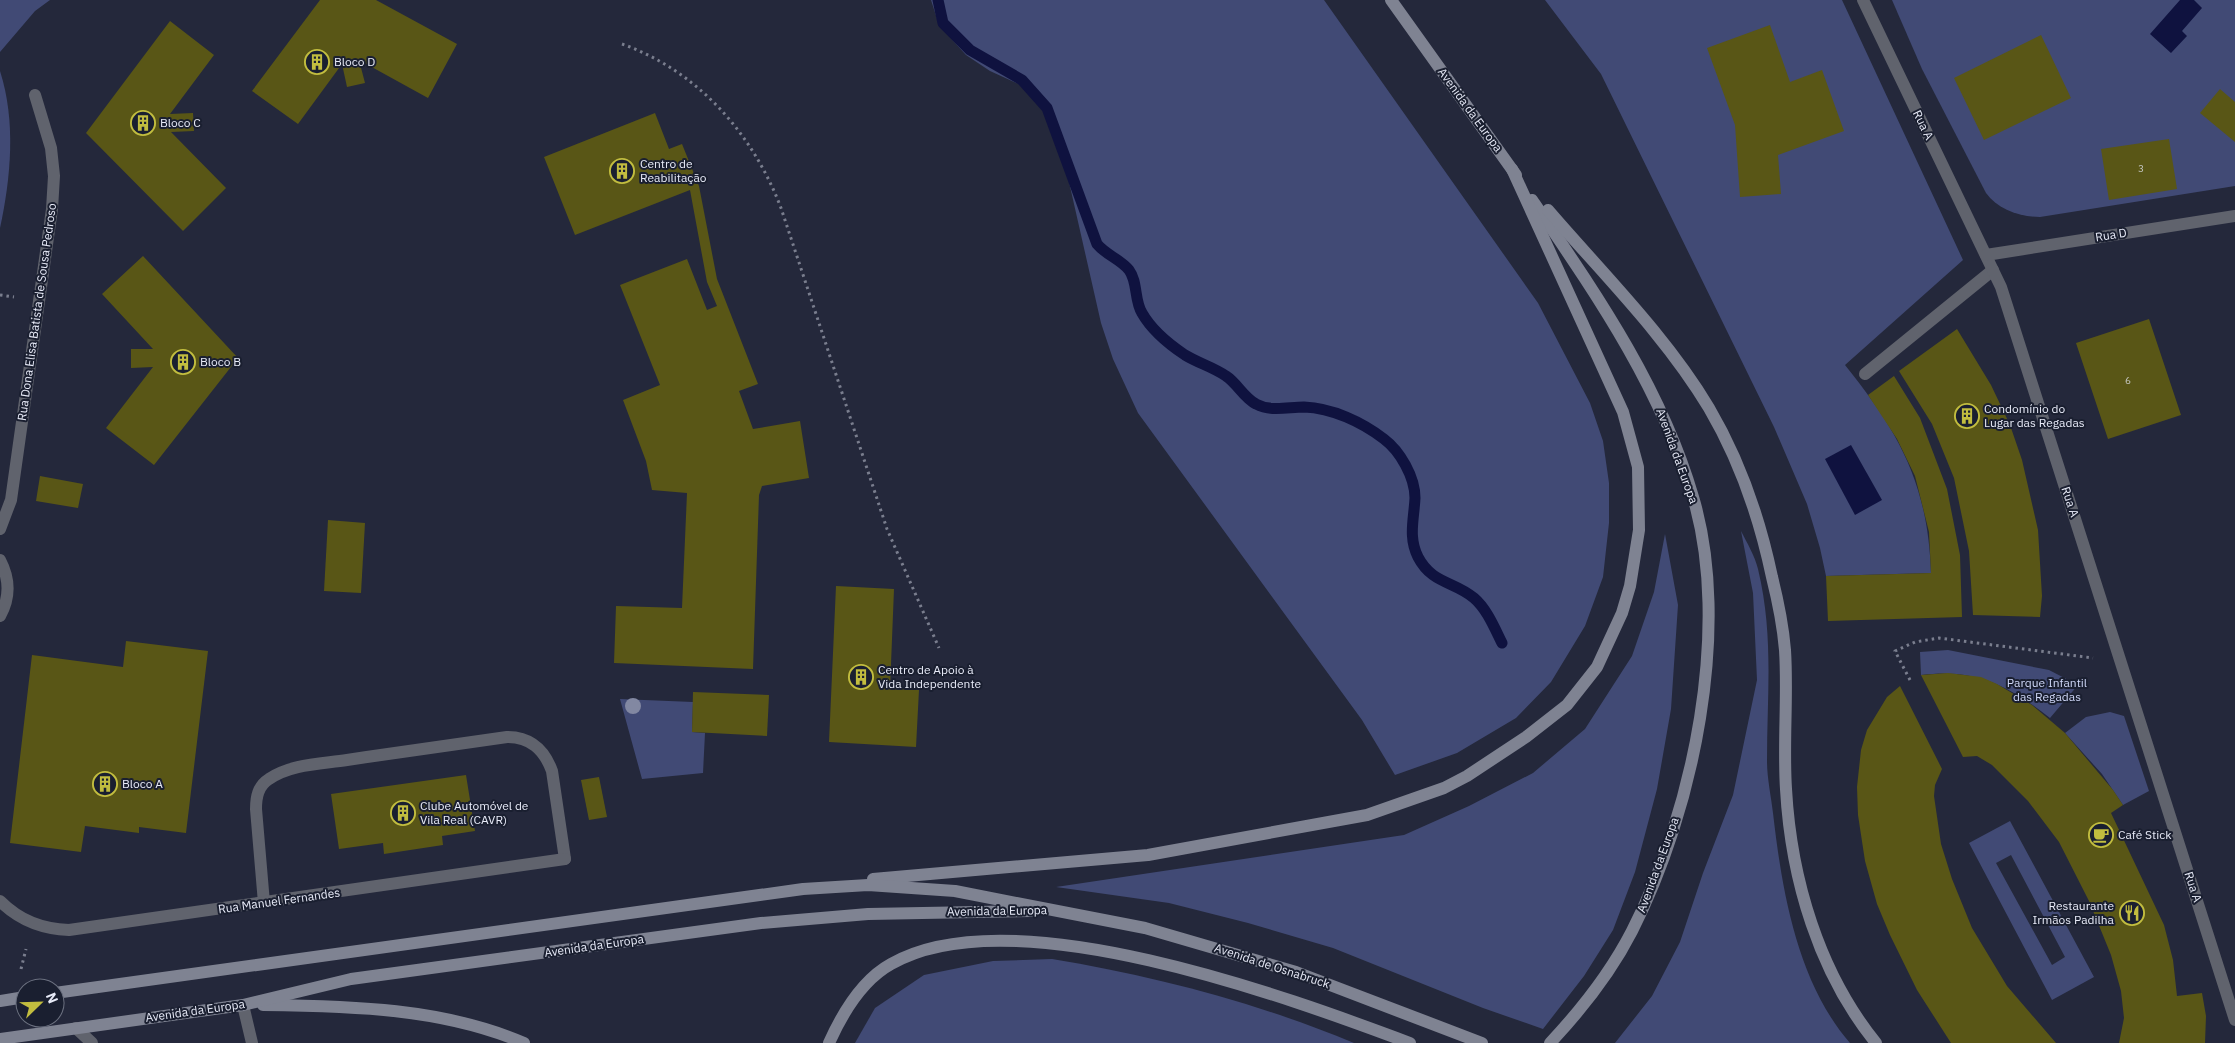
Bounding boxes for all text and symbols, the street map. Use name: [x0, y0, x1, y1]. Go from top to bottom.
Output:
building icon: Bloco D: [304, 49, 330, 75]
place label: Bloco D: [334, 54, 375, 69]
street label: Avenida da Europa: [1435, 65, 1506, 155]
street label: Rua A: [1910, 107, 1937, 142]
building icon: Bloco C: [130, 110, 156, 136]
place label: Bloco C: [160, 115, 201, 130]
place label: Centro de Reabilitação: [640, 156, 707, 185]
building icon: Centro de Reabilitação: [609, 158, 635, 184]
house number: 3: [2138, 162, 2144, 175]
street label: Rua Dona Elisa Batista de Sousa Pedroso: [14, 202, 59, 422]
street label: Rua D: [2094, 225, 2128, 244]
building icon: Bloco B: [170, 349, 196, 375]
place label: Bloco B: [200, 354, 241, 369]
house number: 6: [2125, 374, 2131, 387]
place label: Condomínio do Lugar das Regadas: [1984, 401, 2085, 430]
building icon: Condomínio do Lugar das Regadas: [1954, 403, 1980, 429]
street label: Avenida da Europa: [1653, 406, 1702, 506]
street label: Rua A: [2058, 485, 2083, 519]
place label: Centro de Apoio à Vida Independente: [878, 662, 982, 691]
building icon: Centro de Apoio à Vida Independente: [848, 664, 874, 690]
park label: Parque Infantil das Regadas: [2007, 675, 2087, 704]
building icon: Bloco A: [92, 771, 118, 797]
place label: Bloco A: [122, 776, 163, 791]
place label: Clube Automóvel de Vila Real (CAVR): [420, 798, 529, 827]
building icon: Clube Automóvel de Vila Real (CAVR): [390, 800, 416, 826]
street label: Avenida da Europa: [1633, 815, 1682, 915]
cafe icon: Café Stick: [2088, 822, 2114, 848]
place label: Café Stick: [2118, 827, 2172, 842]
street label: Rua A: [2181, 870, 2206, 904]
street label: Rua Manuel Fernandes: [217, 884, 341, 916]
place label: Restaurante Irmãos Padilha: [2033, 898, 2115, 927]
restaurant icon: Restaurante Irmãos Padilha: [2119, 900, 2145, 926]
street label: Avenida da Europa: [947, 902, 1048, 919]
street label: Avenida da Europa: [543, 931, 645, 960]
street label: Avenida de Osnabruck: [1213, 940, 1332, 991]
north arrow: [15, 978, 65, 1028]
text: N: [42, 990, 62, 1006]
street label: Avenida da Europa: [144, 996, 246, 1025]

